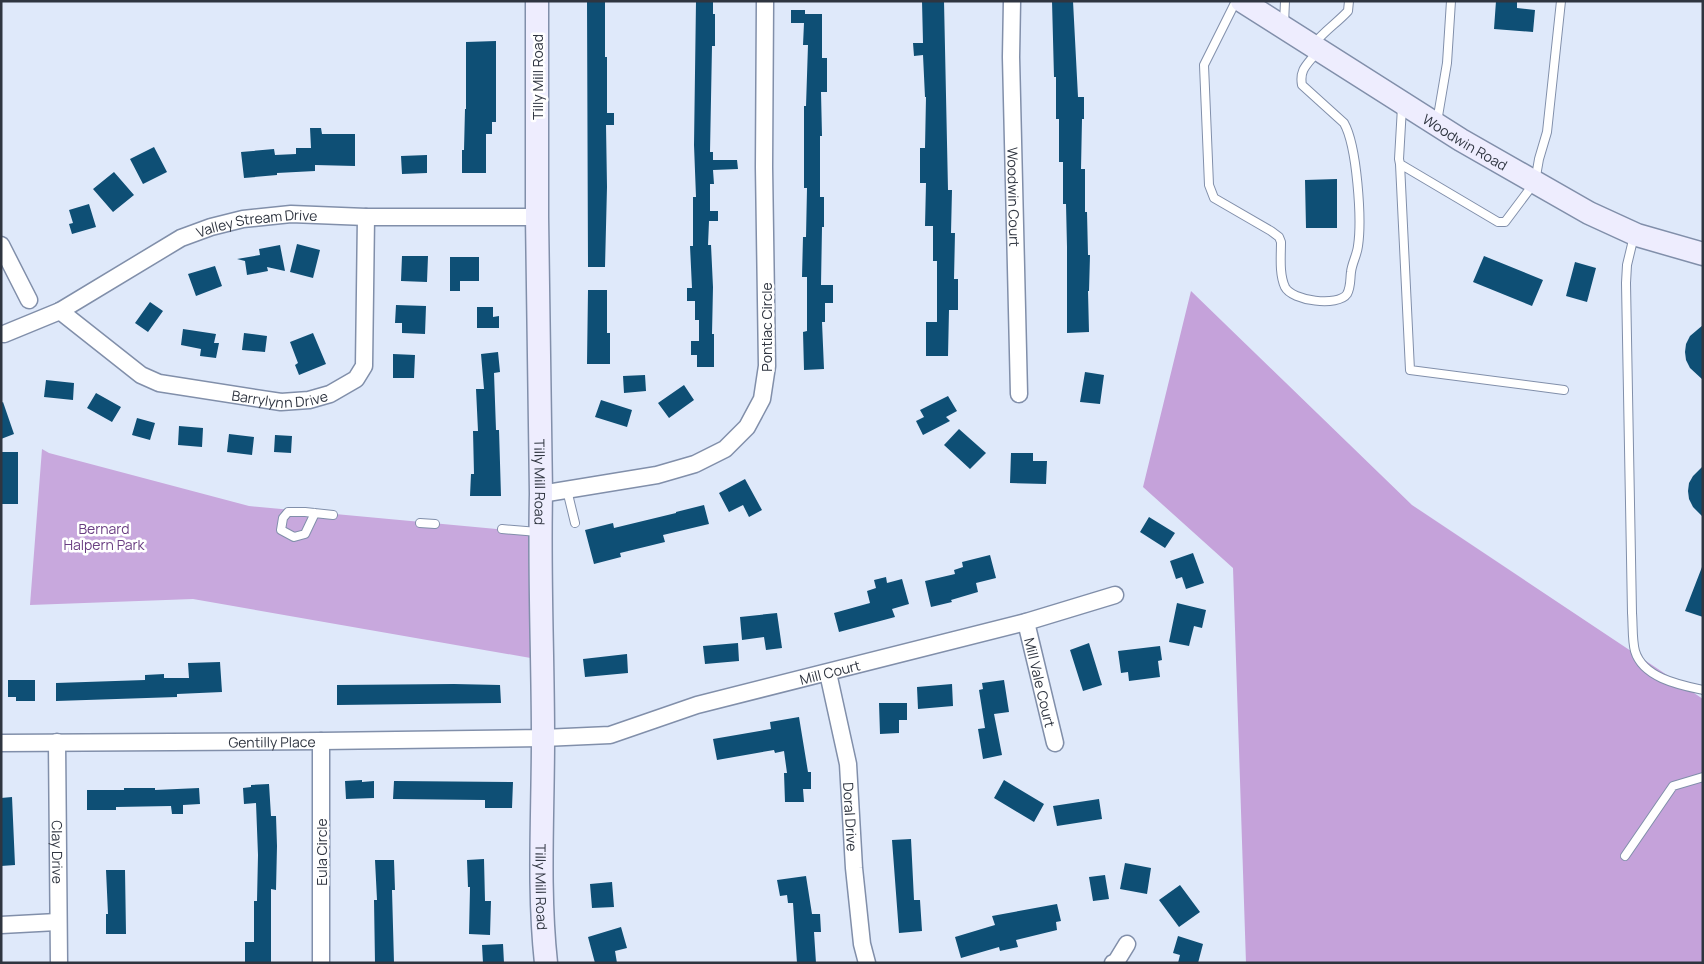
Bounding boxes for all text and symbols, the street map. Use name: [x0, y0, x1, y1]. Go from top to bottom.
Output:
street label: Tilly Mill Road: [528, 34, 547, 120]
street label: Woodwin Road: [1419, 109, 1511, 174]
street label: Woodwin Court: [1004, 147, 1025, 247]
street label: Valley Stream Drive: [193, 204, 318, 241]
street label: Pontiac Circle: [757, 282, 776, 372]
street label: Barrylynn Drive: [230, 385, 330, 412]
street label: Tilly Mill Road: [531, 439, 551, 525]
park label: Bernard Halpern Park: [63, 519, 146, 554]
street label: Mill Vale Court: [1021, 636, 1060, 729]
street label: Mill Court: [797, 655, 862, 688]
street label: Gentilly Place: [228, 732, 316, 751]
street label: Doral Drive: [840, 782, 863, 852]
street label: Eula Circle: [312, 818, 331, 886]
street label: Clay Drive: [48, 820, 68, 884]
street label: Tilly Mill Road: [532, 844, 553, 930]

